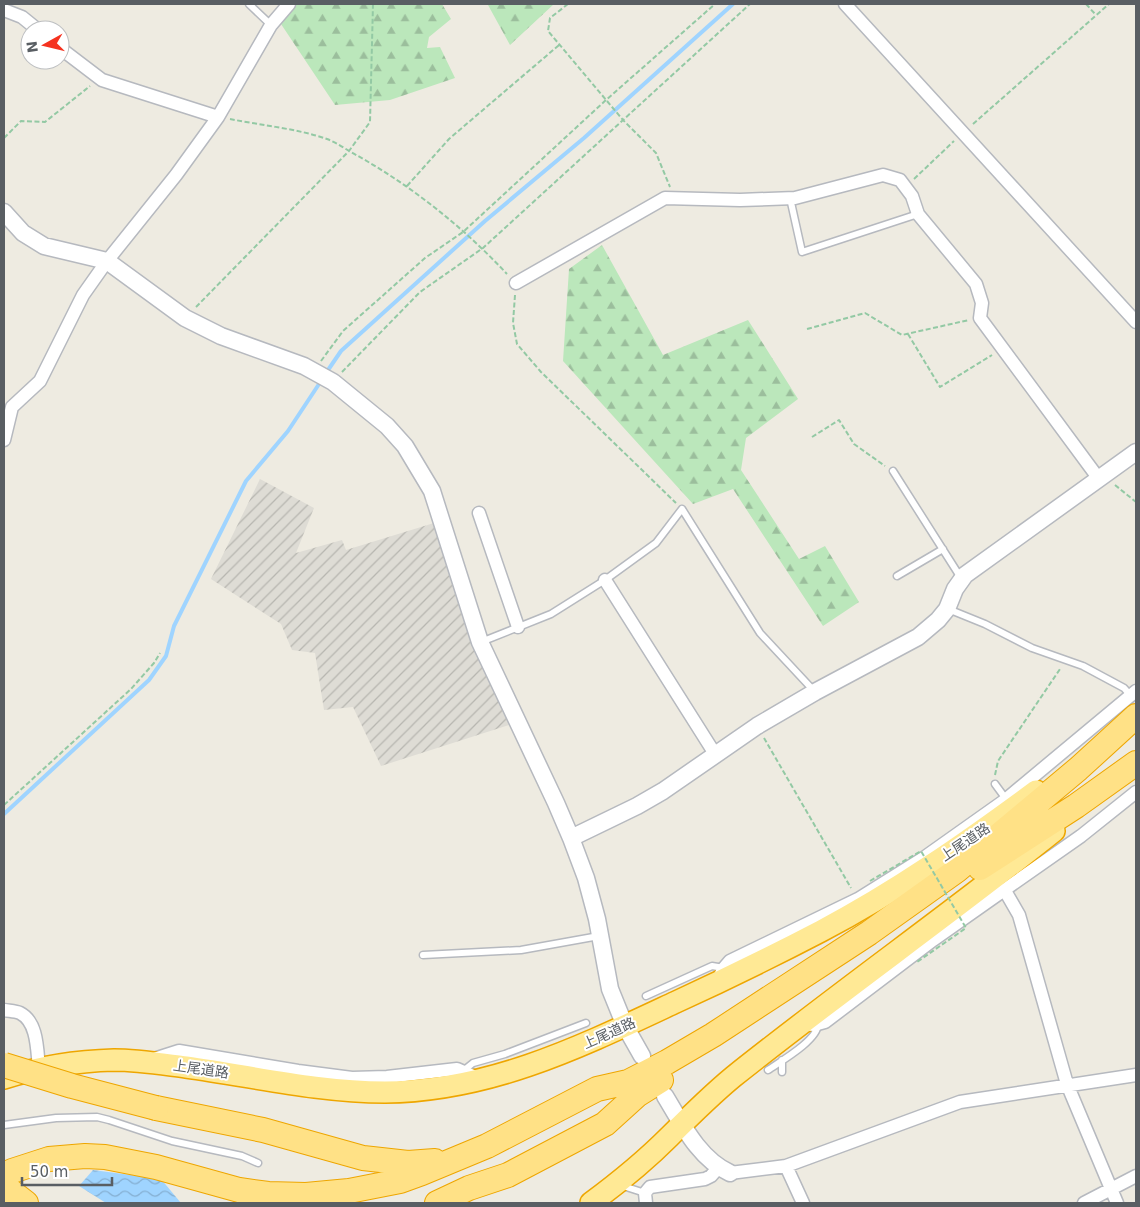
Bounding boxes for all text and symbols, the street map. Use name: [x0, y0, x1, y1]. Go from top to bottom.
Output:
north arrow: [20, 20, 70, 70]
text: N: [23, 40, 41, 54]
street label: 上尾道路: [937, 820, 993, 864]
street label: 上尾道路: [580, 1014, 638, 1052]
street label: 上尾道路: [172, 1057, 230, 1081]
scale bar: [22, 1154, 112, 1186]
text: 50 m: [30, 1163, 68, 1181]

